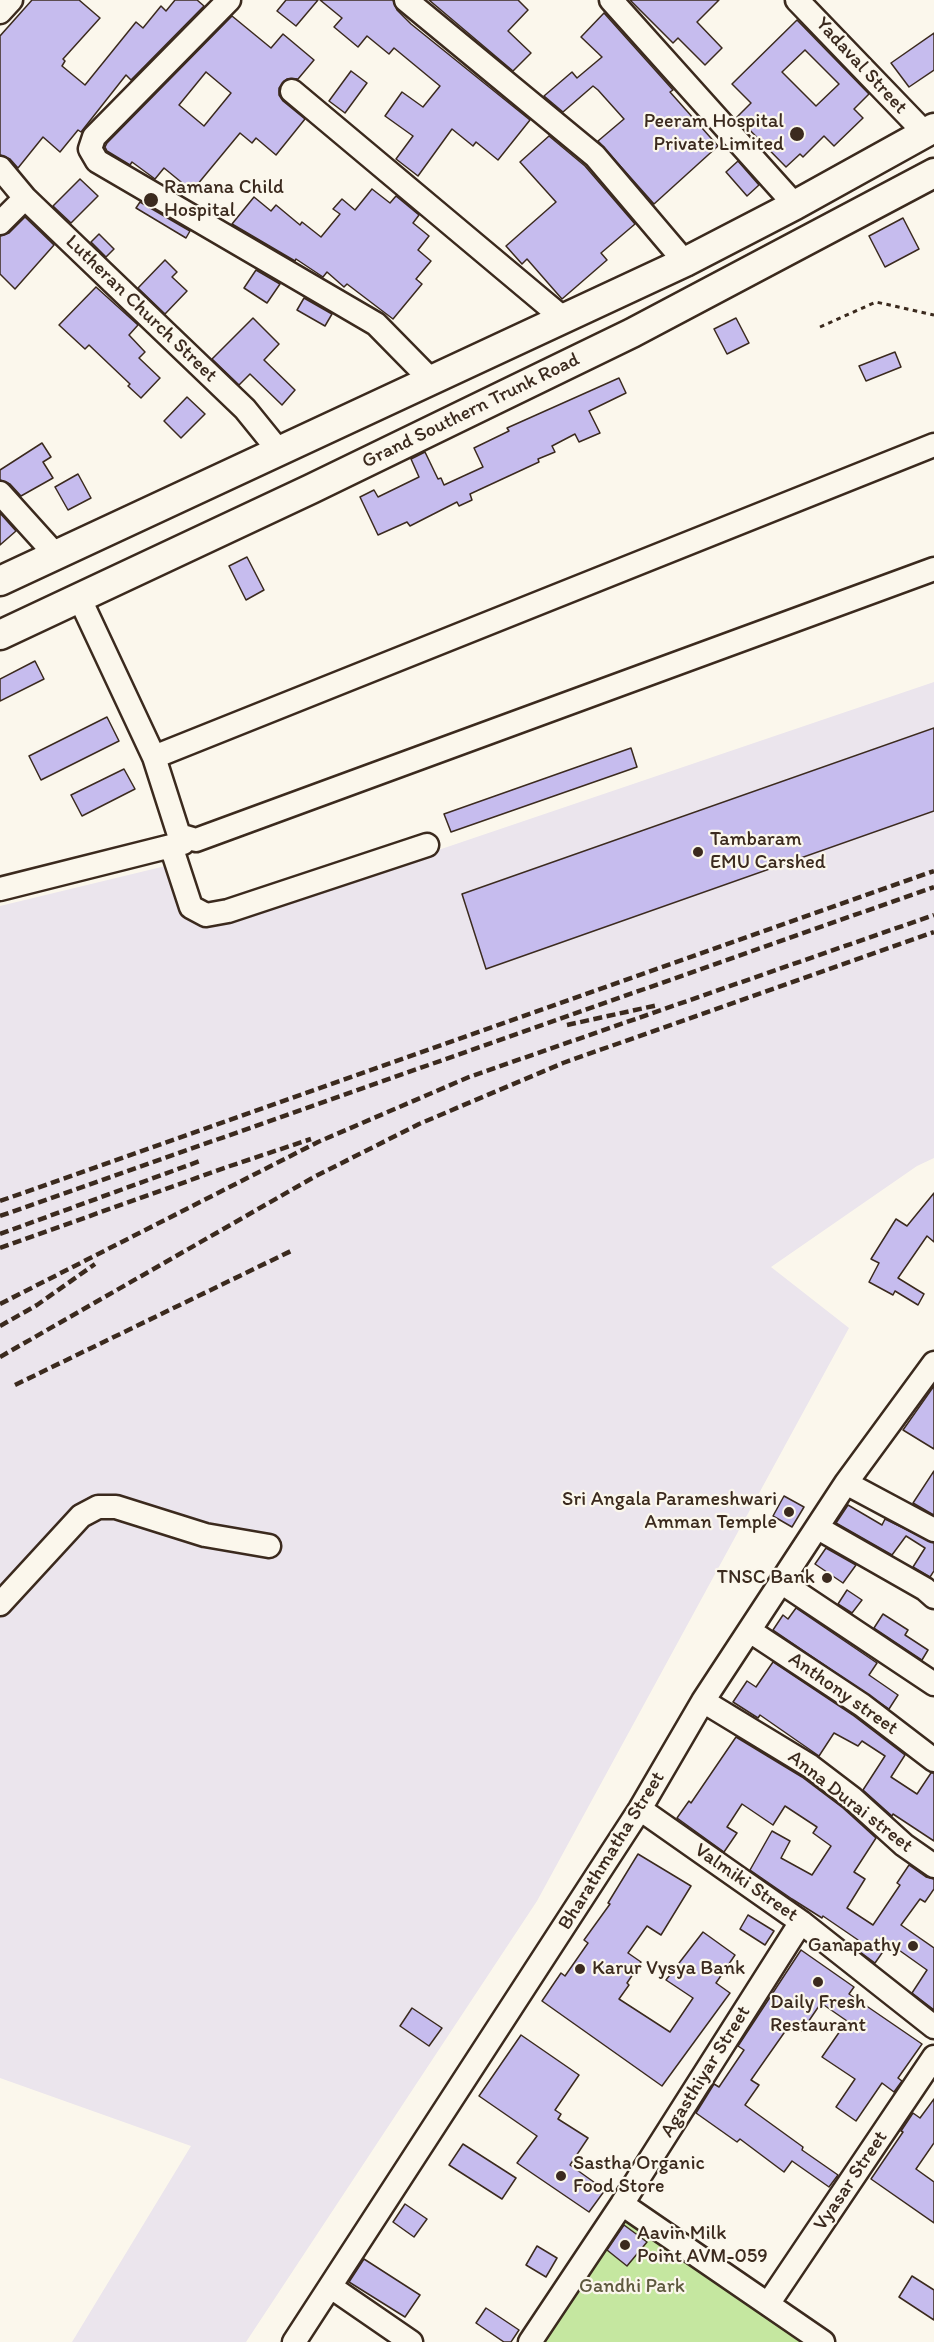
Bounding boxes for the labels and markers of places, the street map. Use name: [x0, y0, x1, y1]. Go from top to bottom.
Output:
place label: Peeram Hospital Private Limited: [644, 110, 784, 157]
marker: Peeram Hospital Private Limited: [788, 125, 806, 143]
place label: Ramana Child Hospital: [164, 176, 284, 223]
marker: Ramana Child Hospital: [142, 191, 160, 209]
place label: Tambaram EMU Carshed: [710, 828, 826, 875]
marker: Tambaram EMU Carshed: [691, 845, 705, 859]
place label: Sri Angala Parameshwari Amman Temple: [562, 1488, 777, 1535]
marker: Sri Angala Parameshwari Amman Temple: [782, 1505, 796, 1519]
place label: TNSC Bank: [717, 1566, 815, 1590]
marker: TNSC Bank: [820, 1571, 834, 1585]
place label: Ganapathy: [808, 1934, 901, 1958]
marker: Ganapathy: [906, 1939, 920, 1953]
place label: Karur Vysya Bank: [592, 1957, 745, 1981]
marker: Karur Vysya Bank: [573, 1962, 587, 1976]
marker: Daily Fresh Restaurant: [811, 1975, 825, 1989]
place label: Daily Fresh Restaurant: [770, 1991, 866, 2038]
place label: Sastha Organic Food Store: [573, 2152, 705, 2199]
marker: Sastha Organic Food Store: [554, 2169, 568, 2183]
place label: Aavin Milk Point AVM-059: [637, 2222, 768, 2269]
marker: Aavin Milk Point AVM-059: [618, 2238, 632, 2252]

